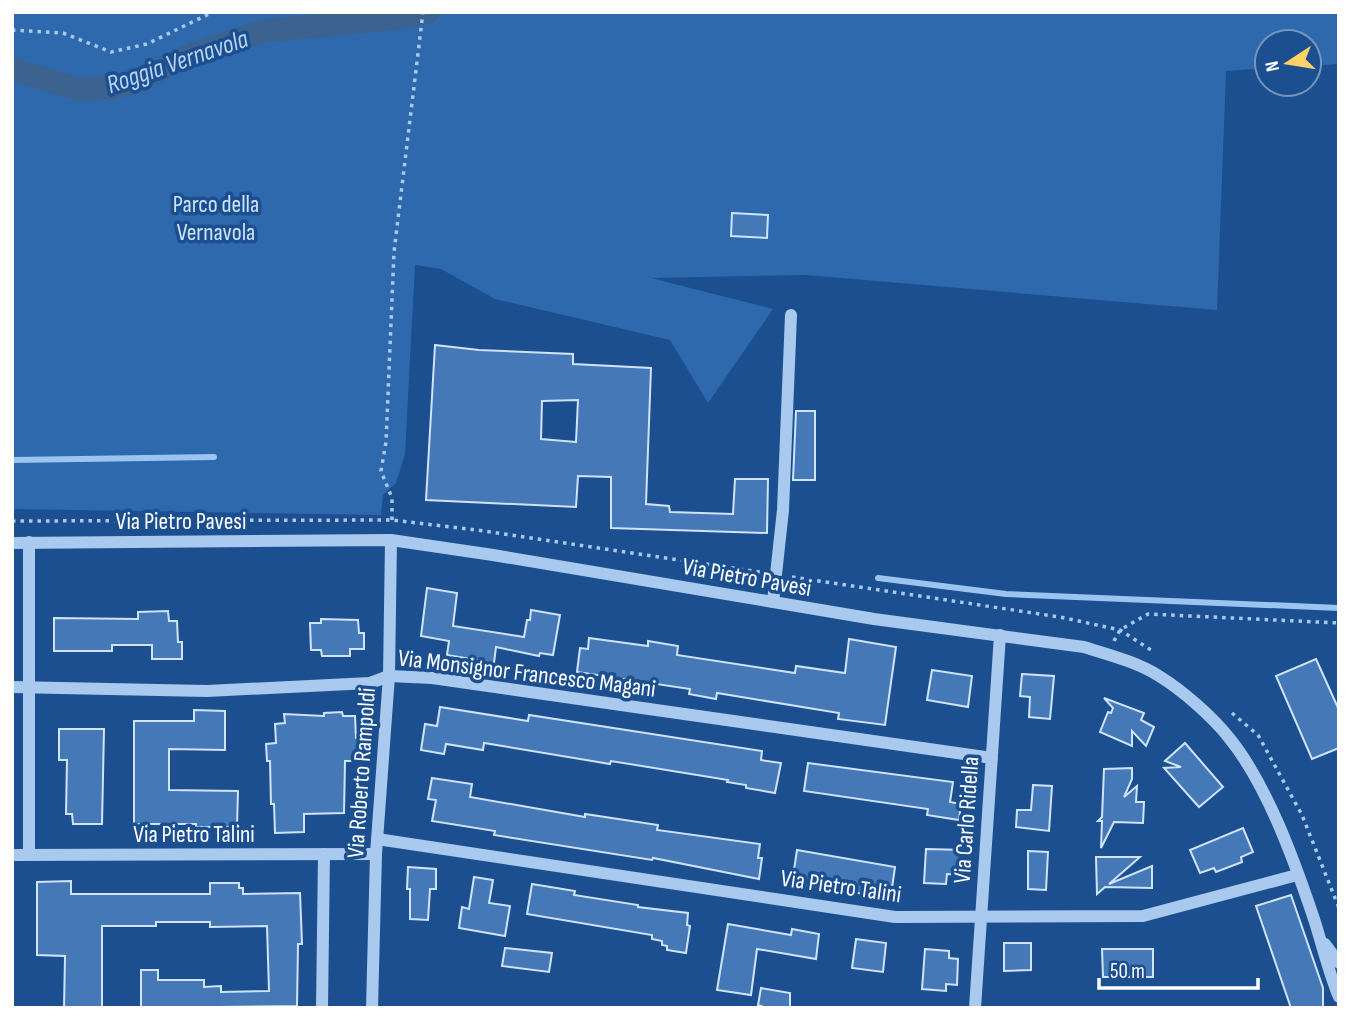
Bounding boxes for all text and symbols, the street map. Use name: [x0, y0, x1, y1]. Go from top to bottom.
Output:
water label: Roggia Vernavola: [103, 24, 253, 101]
north arrow: [1253, 28, 1323, 98]
text: N: [1261, 59, 1285, 74]
park label: Parco della Vernavola: [173, 190, 259, 247]
street label: Via Pietro Pavesi: [116, 507, 246, 536]
street label: Via Pietro Pavesi: [680, 552, 814, 603]
street label: Via Monsignor Francesco Magani: [396, 643, 657, 704]
street label: Via Roberto Rampoldi: [341, 687, 382, 859]
street label: Via Carlo Ridella: [948, 756, 985, 885]
street label: Via Pietro Talini: [133, 820, 255, 849]
street label: Via Pietro Talini: [779, 864, 903, 909]
scale bar: [1099, 946, 1258, 990]
text: 50 m: [1110, 959, 1145, 984]

